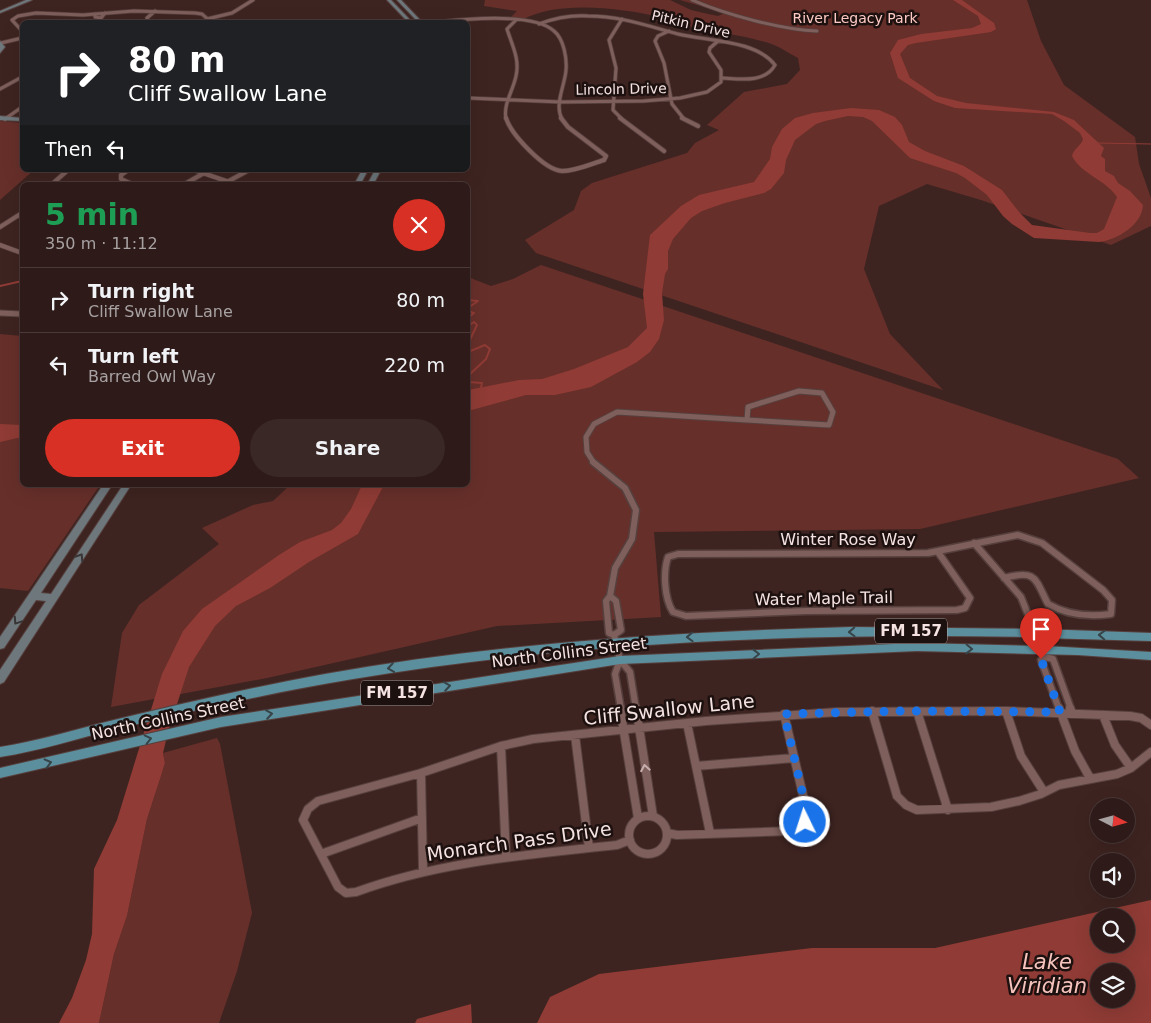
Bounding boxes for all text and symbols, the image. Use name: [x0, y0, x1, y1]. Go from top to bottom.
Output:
street label: Pitkin Drive: [650, 7, 732, 41]
park label: River Legacy Park: [792, 10, 918, 26]
icon: right: [45, 40, 110, 105]
text: 80 m: [128, 40, 225, 80]
street label: Lincoln Drive: [575, 80, 667, 98]
text: Cliff Swallow Lane: [128, 81, 327, 106]
icon: left: [102, 135, 130, 163]
text: Then: [45, 138, 92, 160]
text: 5 min: [45, 197, 139, 232]
button: close: [393, 199, 445, 251]
text: 350 m · 11:12: [45, 234, 158, 253]
text: Turn right: [88, 280, 194, 302]
icon: right: [45, 286, 73, 314]
text: 80 m: [396, 289, 445, 311]
text: Cliff Swallow Lane: [88, 302, 233, 321]
text: Turn left: [88, 345, 179, 367]
icon: left: [45, 351, 73, 379]
text: 220 m: [384, 354, 445, 376]
text: Barred Owl Way: [88, 367, 216, 386]
button: Exit: [45, 419, 240, 477]
button: Share: [250, 419, 445, 477]
street label: Winter Rose Way: [780, 530, 916, 549]
one-way arrow: [74, 553, 83, 563]
street label: Water Maple Trail: [755, 588, 893, 609]
pin: [1020, 608, 1062, 659]
one-way arrow: [14, 615, 23, 625]
icon: arrive: [1027, 615, 1055, 643]
road number: FM 157: [875, 618, 947, 644]
one-way arrow: [848, 627, 856, 638]
one-way arrow: [1098, 630, 1106, 641]
one-way arrow: [686, 632, 694, 642]
street label: North Collins Street: [490, 634, 648, 671]
one-way arrow: [965, 643, 973, 654]
one-way arrow: [752, 648, 760, 659]
one-way arrow: [387, 662, 395, 673]
road number: FM 157: [361, 680, 433, 706]
one-way arrow: [442, 681, 451, 691]
street label: Cliff Swallow Lane: [582, 689, 756, 729]
street label: North Collins Street: [90, 693, 247, 744]
one-way arrow: [265, 709, 273, 720]
one-way arrow: [143, 734, 152, 744]
one-way arrow: [43, 758, 51, 768]
one-way arrow: [640, 764, 650, 773]
position arrow: [778, 795, 830, 847]
north arrow: [1090, 798, 1135, 842]
map controls: [1090, 798, 1135, 1008]
street label: Monarch Pass Drive: [425, 817, 613, 865]
button: sound: [1090, 853, 1135, 898]
button: search: [1090, 908, 1135, 953]
water label: Lake Viridian: [1007, 950, 1087, 998]
button: layers: [1090, 963, 1135, 1008]

